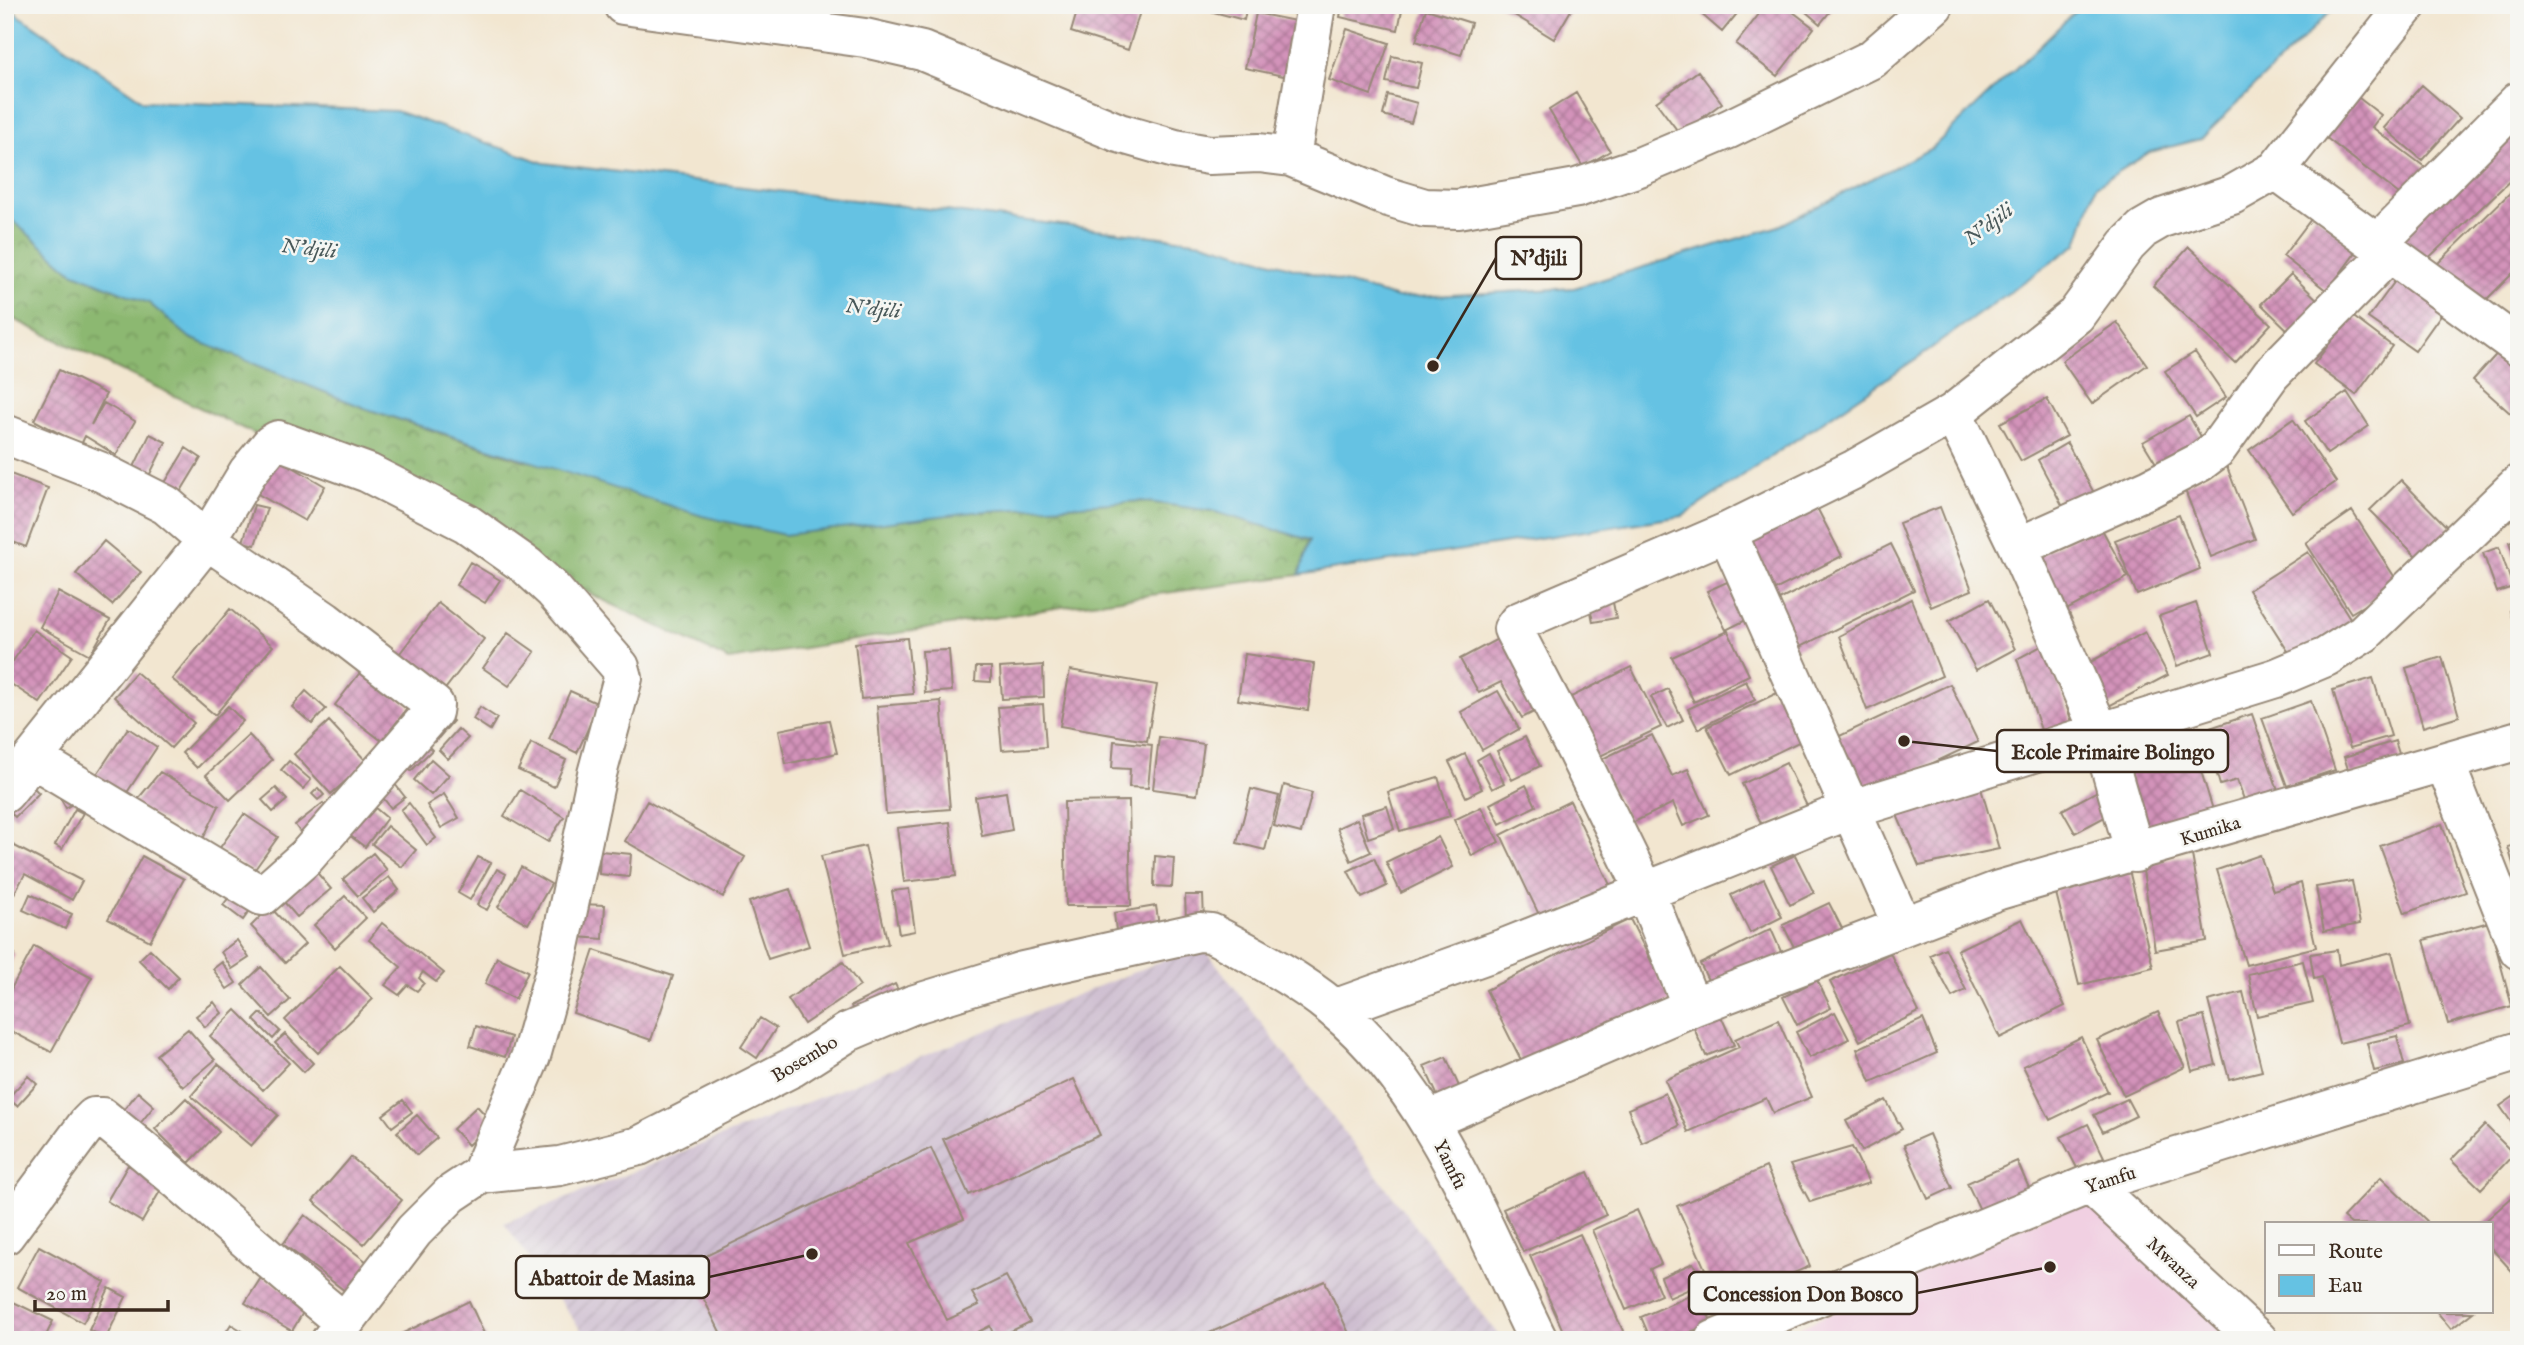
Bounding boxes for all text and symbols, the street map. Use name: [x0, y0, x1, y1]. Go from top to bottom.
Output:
water label: N'djili: [1959, 197, 2021, 253]
water label: N'djili: [280, 233, 340, 266]
callout: N'djili: [1496, 237, 1581, 279]
text: N'djili: [1510, 246, 1568, 273]
water label: N'djili: [844, 293, 904, 326]
callout: Ecole Primaire Bolingo: [1997, 730, 2228, 772]
text: Ecole Primaire Bolingo: [2011, 740, 2215, 767]
street label: Kumika: [2178, 811, 2244, 852]
street label: Bosembo: [767, 1031, 843, 1089]
street label: Yamfu: [1427, 1136, 1471, 1194]
street label: Yamfu: [2082, 1161, 2139, 1200]
legend: [2265, 1222, 2492, 1314]
street label: Mwanza: [2141, 1232, 2205, 1295]
text: Route: [2328, 1239, 2383, 1266]
callout: Abattoir de Masina: [516, 1256, 709, 1298]
text: Abattoir de Masina: [528, 1266, 696, 1293]
scale bar: [35, 1268, 168, 1312]
callout: Concession Don Bosco: [1689, 1272, 1917, 1314]
text: Eau: [2328, 1273, 2363, 1300]
text: 20 m: [46, 1281, 87, 1308]
text: Concession Don Bosco: [1703, 1282, 1904, 1309]

